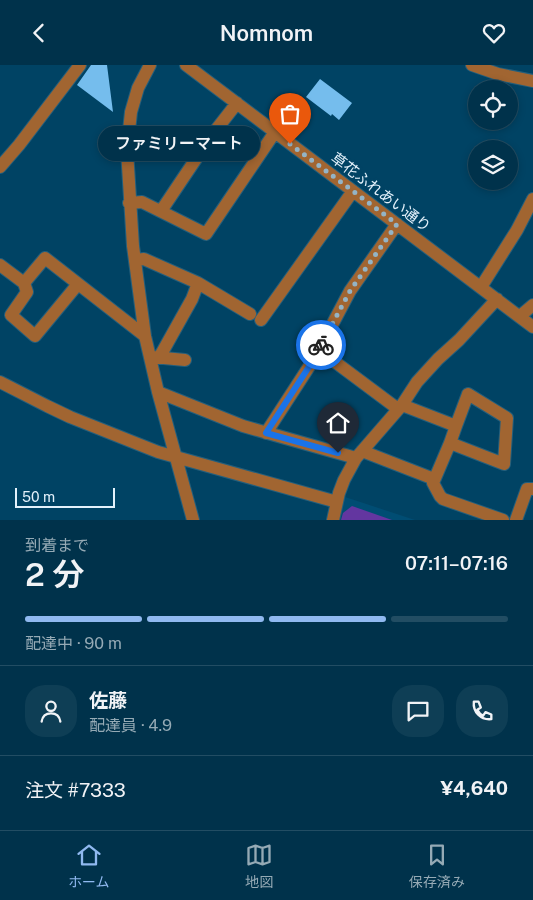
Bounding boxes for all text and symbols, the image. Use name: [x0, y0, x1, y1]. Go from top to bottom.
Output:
icon: back: [25, 19, 53, 47]
icon: heart: [480, 19, 508, 47]
text: Nomnom: [220, 20, 313, 46]
map controls: [468, 80, 518, 190]
button: locate: [468, 80, 518, 130]
pin: [269, 93, 311, 144]
icon: bag: [276, 100, 304, 128]
callout: ファミリーマート: [98, 127, 260, 161]
text: ファミリーマート: [115, 134, 243, 153]
button: layers: [468, 140, 518, 190]
street label: 草花ふれあい通り: [328, 149, 434, 235]
courier: [296, 320, 346, 370]
icon: bike: [307, 331, 335, 359]
pin: [317, 402, 359, 453]
icon: home: [324, 409, 352, 437]
scale bar: [15, 485, 115, 508]
text: 50 m: [22, 489, 55, 505]
text: 到着まで: [25, 536, 89, 555]
text: 07:11–07:16: [405, 552, 508, 574]
text: 2 分: [25, 556, 84, 593]
text: 配達中 · 90 m: [25, 634, 122, 653]
button: person: [25, 685, 77, 737]
button: chat: [392, 685, 444, 737]
button: phone: [456, 685, 508, 737]
text: 佐藤: [89, 689, 127, 711]
text: 配達員 · 4.9: [89, 716, 172, 735]
text: ¥4,640: [441, 777, 508, 799]
text: 注文 #7333: [25, 779, 126, 801]
tab: ホーム: [68, 841, 109, 891]
tab: 地図: [245, 841, 273, 891]
tab: 保存済み: [409, 841, 465, 891]

